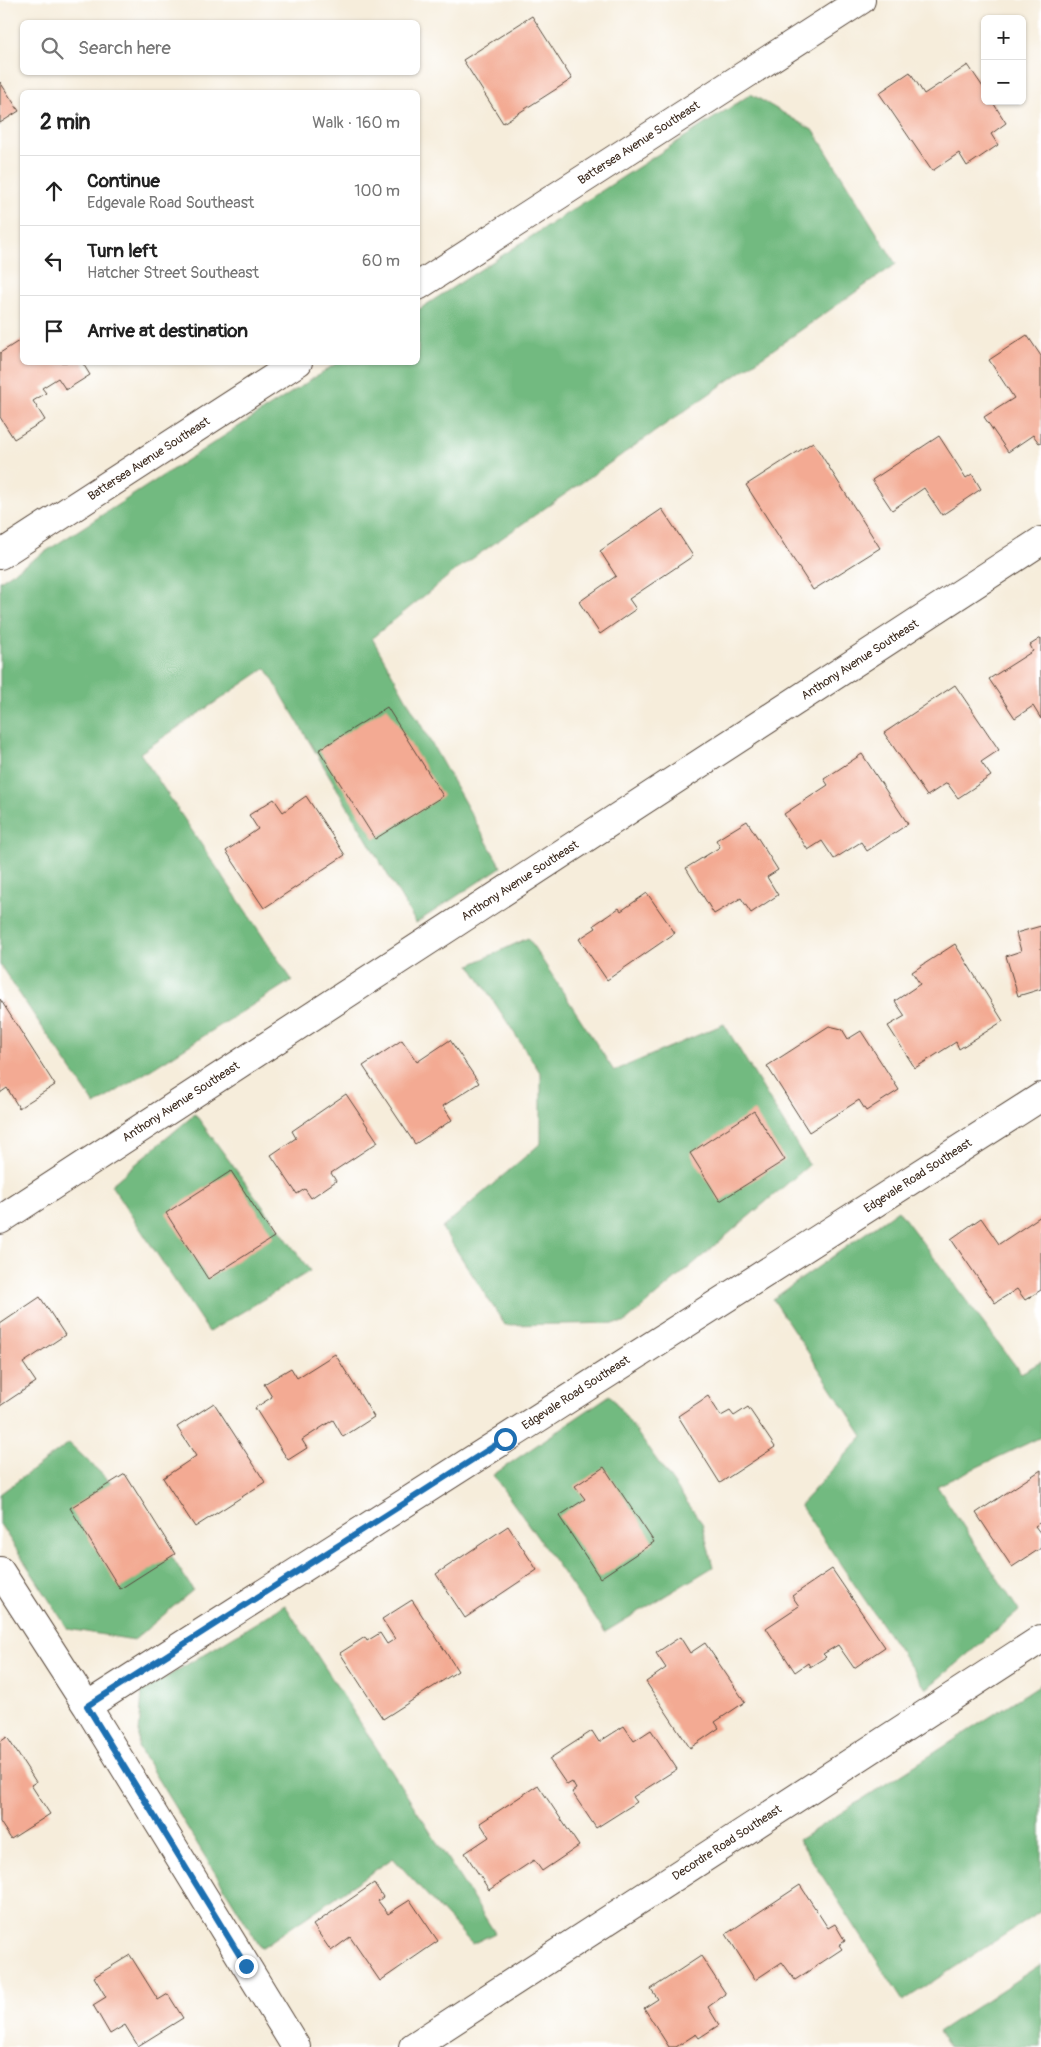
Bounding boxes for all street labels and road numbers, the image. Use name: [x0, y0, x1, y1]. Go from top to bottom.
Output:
street label: Battersea Avenue Southeast: [575, 98, 703, 188]
street label: Battersea Avenue Southeast: [85, 414, 213, 504]
street label: Anthony Avenue Southeast: [799, 616, 922, 704]
street label: Anthony Avenue Southeast: [459, 837, 582, 925]
street label: Anthony Avenue Southeast: [120, 1058, 243, 1146]
street label: Edgevale Road Southeast: [861, 1135, 975, 1216]
street label: Edgevale Road Southeast: [519, 1352, 633, 1433]
street label: Decordre Road Southeast: [669, 1802, 785, 1884]

